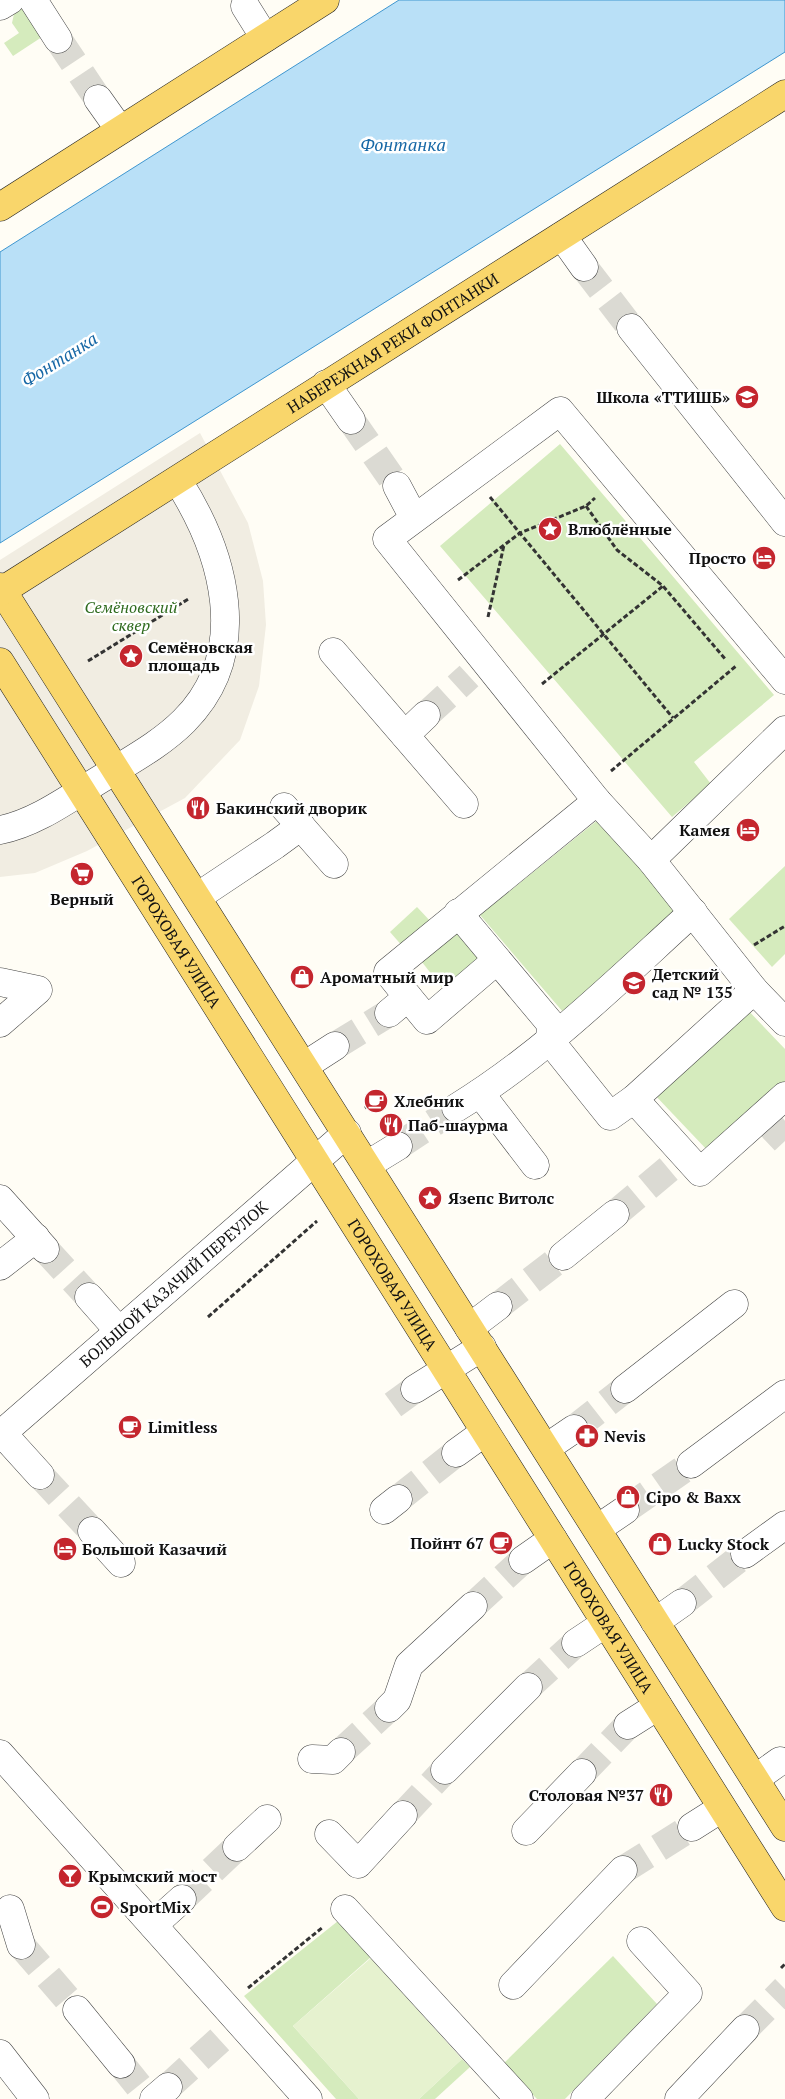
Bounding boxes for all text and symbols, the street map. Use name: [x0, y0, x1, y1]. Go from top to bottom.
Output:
water label: Фонтанка: [360, 132, 446, 156]
street label: НАБЕРЕЖНАЯ РЕКИ ФОНТАНКИ: [283, 267, 503, 418]
water label: Фонтанка: [16, 326, 102, 392]
school or university icon: Школа «ТТИШБ»: [734, 384, 760, 410]
place label: Школа «ТТИШБ»: [596, 386, 730, 408]
place icon: Влюблённые: [537, 516, 563, 542]
place label: Влюблённые: [568, 518, 672, 540]
hotel icon: Просто: [751, 545, 777, 571]
place label: Просто: [689, 547, 746, 569]
park label: Семёновский сквер: [85, 596, 178, 636]
place label: Семёновская площадь: [148, 636, 253, 676]
place icon: Семёновская площадь: [118, 643, 144, 669]
restaurant icon: Бакинский дворик: [185, 795, 211, 821]
place label: Бакинский дворик: [216, 797, 367, 819]
hotel icon: Камея: [735, 817, 761, 843]
place label: Камея: [679, 819, 730, 841]
supermarket icon: Верный: [69, 861, 95, 887]
street label: ГОРОХОВАЯ УЛИЦА: [127, 872, 226, 1012]
place label: Верный: [50, 888, 114, 910]
place label: Детский сад № 135: [652, 963, 733, 1003]
shop icon: Ароматный мир: [289, 964, 315, 990]
place label: Ароматный мир: [320, 966, 454, 988]
school or university icon: Детский сад № 135: [621, 970, 647, 996]
cafe icon: Хлебник: [363, 1088, 389, 1114]
place label: Хлебник: [394, 1090, 465, 1112]
restaurant icon: Паб-шаурма: [378, 1112, 404, 1138]
place label: Паб-шаурма: [408, 1114, 508, 1136]
place icon: Язепс Витолс: [417, 1185, 443, 1211]
place label: Язепс Витолс: [448, 1187, 554, 1209]
street label: БОЛЬШОЙ КАЗАЧИЙ ПЕРЕУЛОК: [75, 1195, 273, 1372]
street label: ГОРОХОВАЯ УЛИЦА: [343, 1214, 442, 1355]
cafe icon: Limitless: [117, 1414, 143, 1440]
place label: Limitless: [148, 1416, 218, 1438]
pharmacy icon: Nevis: [574, 1423, 600, 1449]
place label: Nevis: [604, 1425, 646, 1447]
shop icon: Cipo & Baxx: [615, 1484, 641, 1510]
place label: Cipo & Baxx: [646, 1486, 741, 1508]
cafe icon: Пойнт 67: [488, 1530, 514, 1556]
shop icon: Lucky Stock: [647, 1531, 673, 1557]
place label: Пойнт 67: [410, 1532, 484, 1554]
place label: Lucky Stock: [678, 1533, 770, 1555]
hotel icon: Большой Казачий: [52, 1536, 78, 1562]
place label: Большой Казачий: [82, 1538, 227, 1560]
street label: ГОРОХОВАЯ УЛИЦА: [559, 1557, 658, 1697]
restaurant icon: Столовая №37: [648, 1782, 674, 1808]
place label: Столовая №37: [529, 1784, 644, 1806]
bar icon: Крымский мост: [57, 1863, 83, 1889]
place label: Крымский мост: [88, 1865, 217, 1887]
sports icon: SportMix: [89, 1894, 115, 1920]
place label: SportMix: [120, 1896, 191, 1918]

